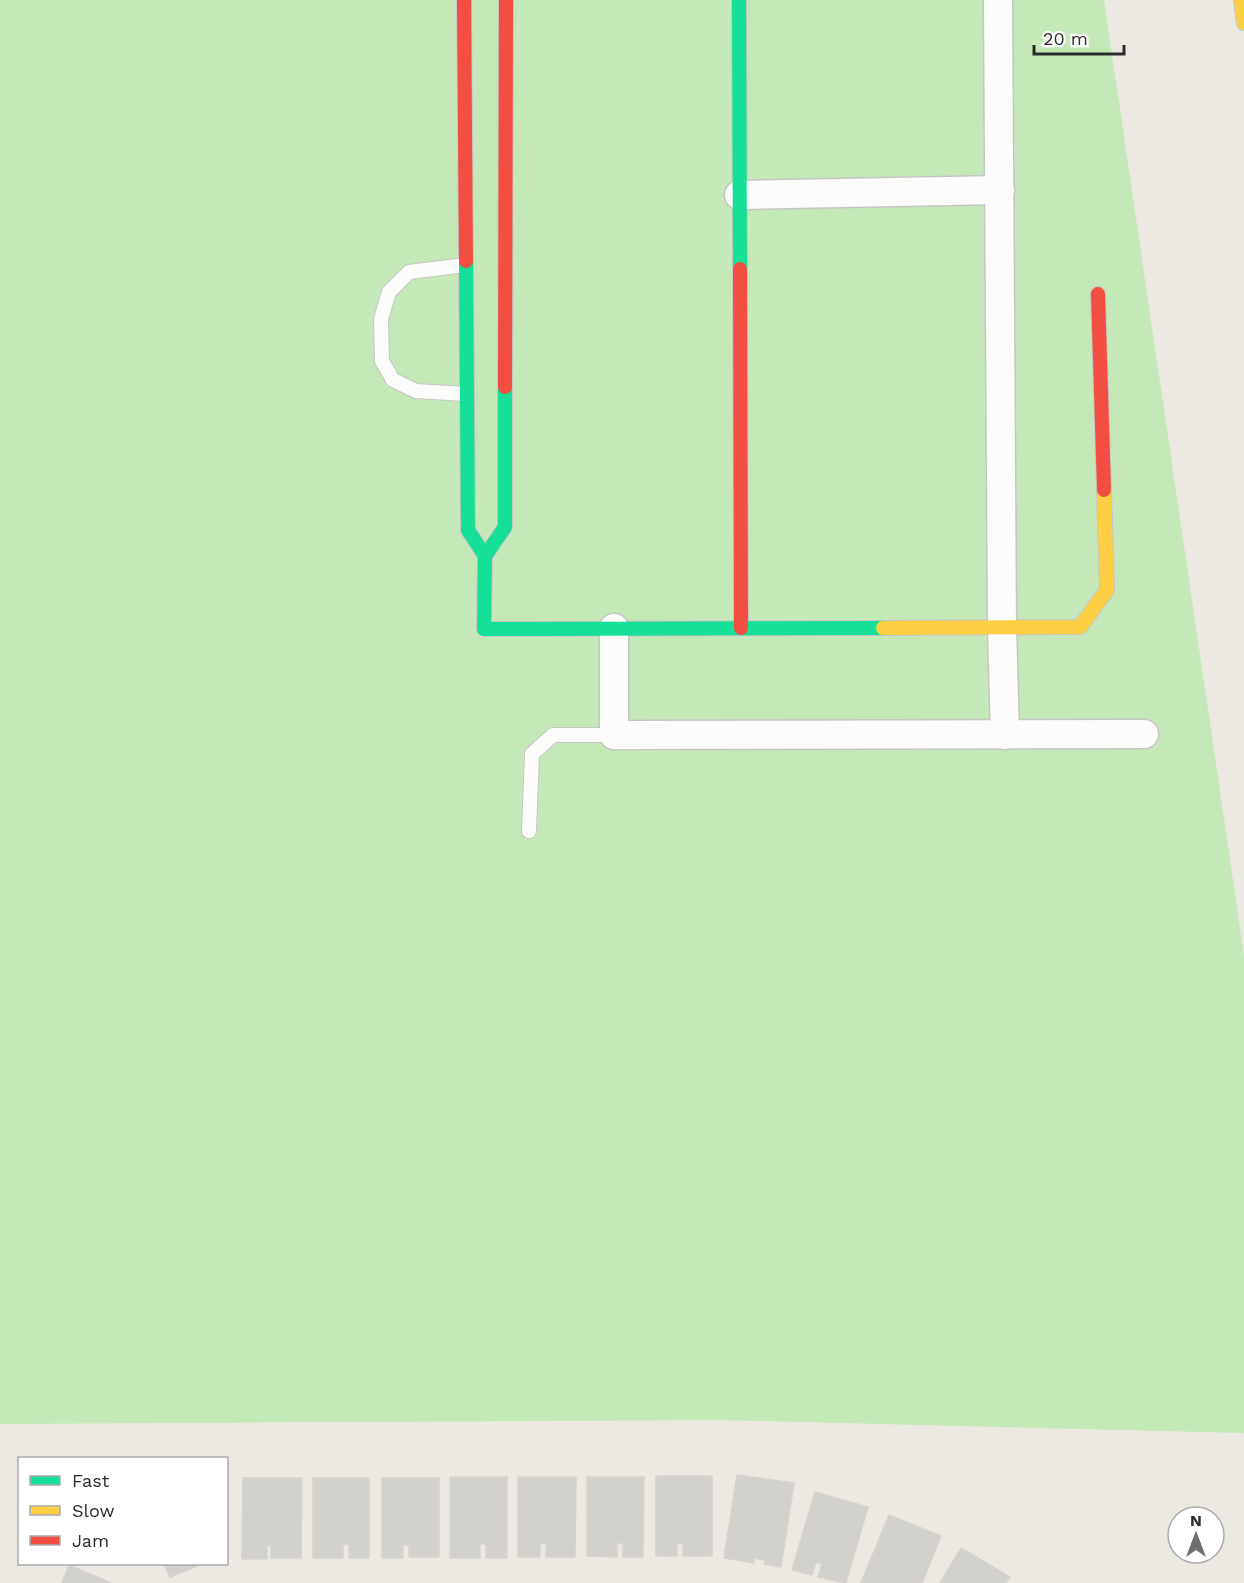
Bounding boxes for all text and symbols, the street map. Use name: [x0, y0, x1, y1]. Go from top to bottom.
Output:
scale bar: [1034, 18, 1124, 56]
text: 20 m: [1043, 28, 1088, 49]
legend: [18, 1457, 228, 1565]
text: Fast: [72, 1470, 110, 1491]
text: Slow: [72, 1500, 115, 1521]
north arrow: [1166, 1505, 1226, 1565]
text: N: [1190, 1511, 1202, 1530]
text: Jam: [72, 1530, 109, 1551]

